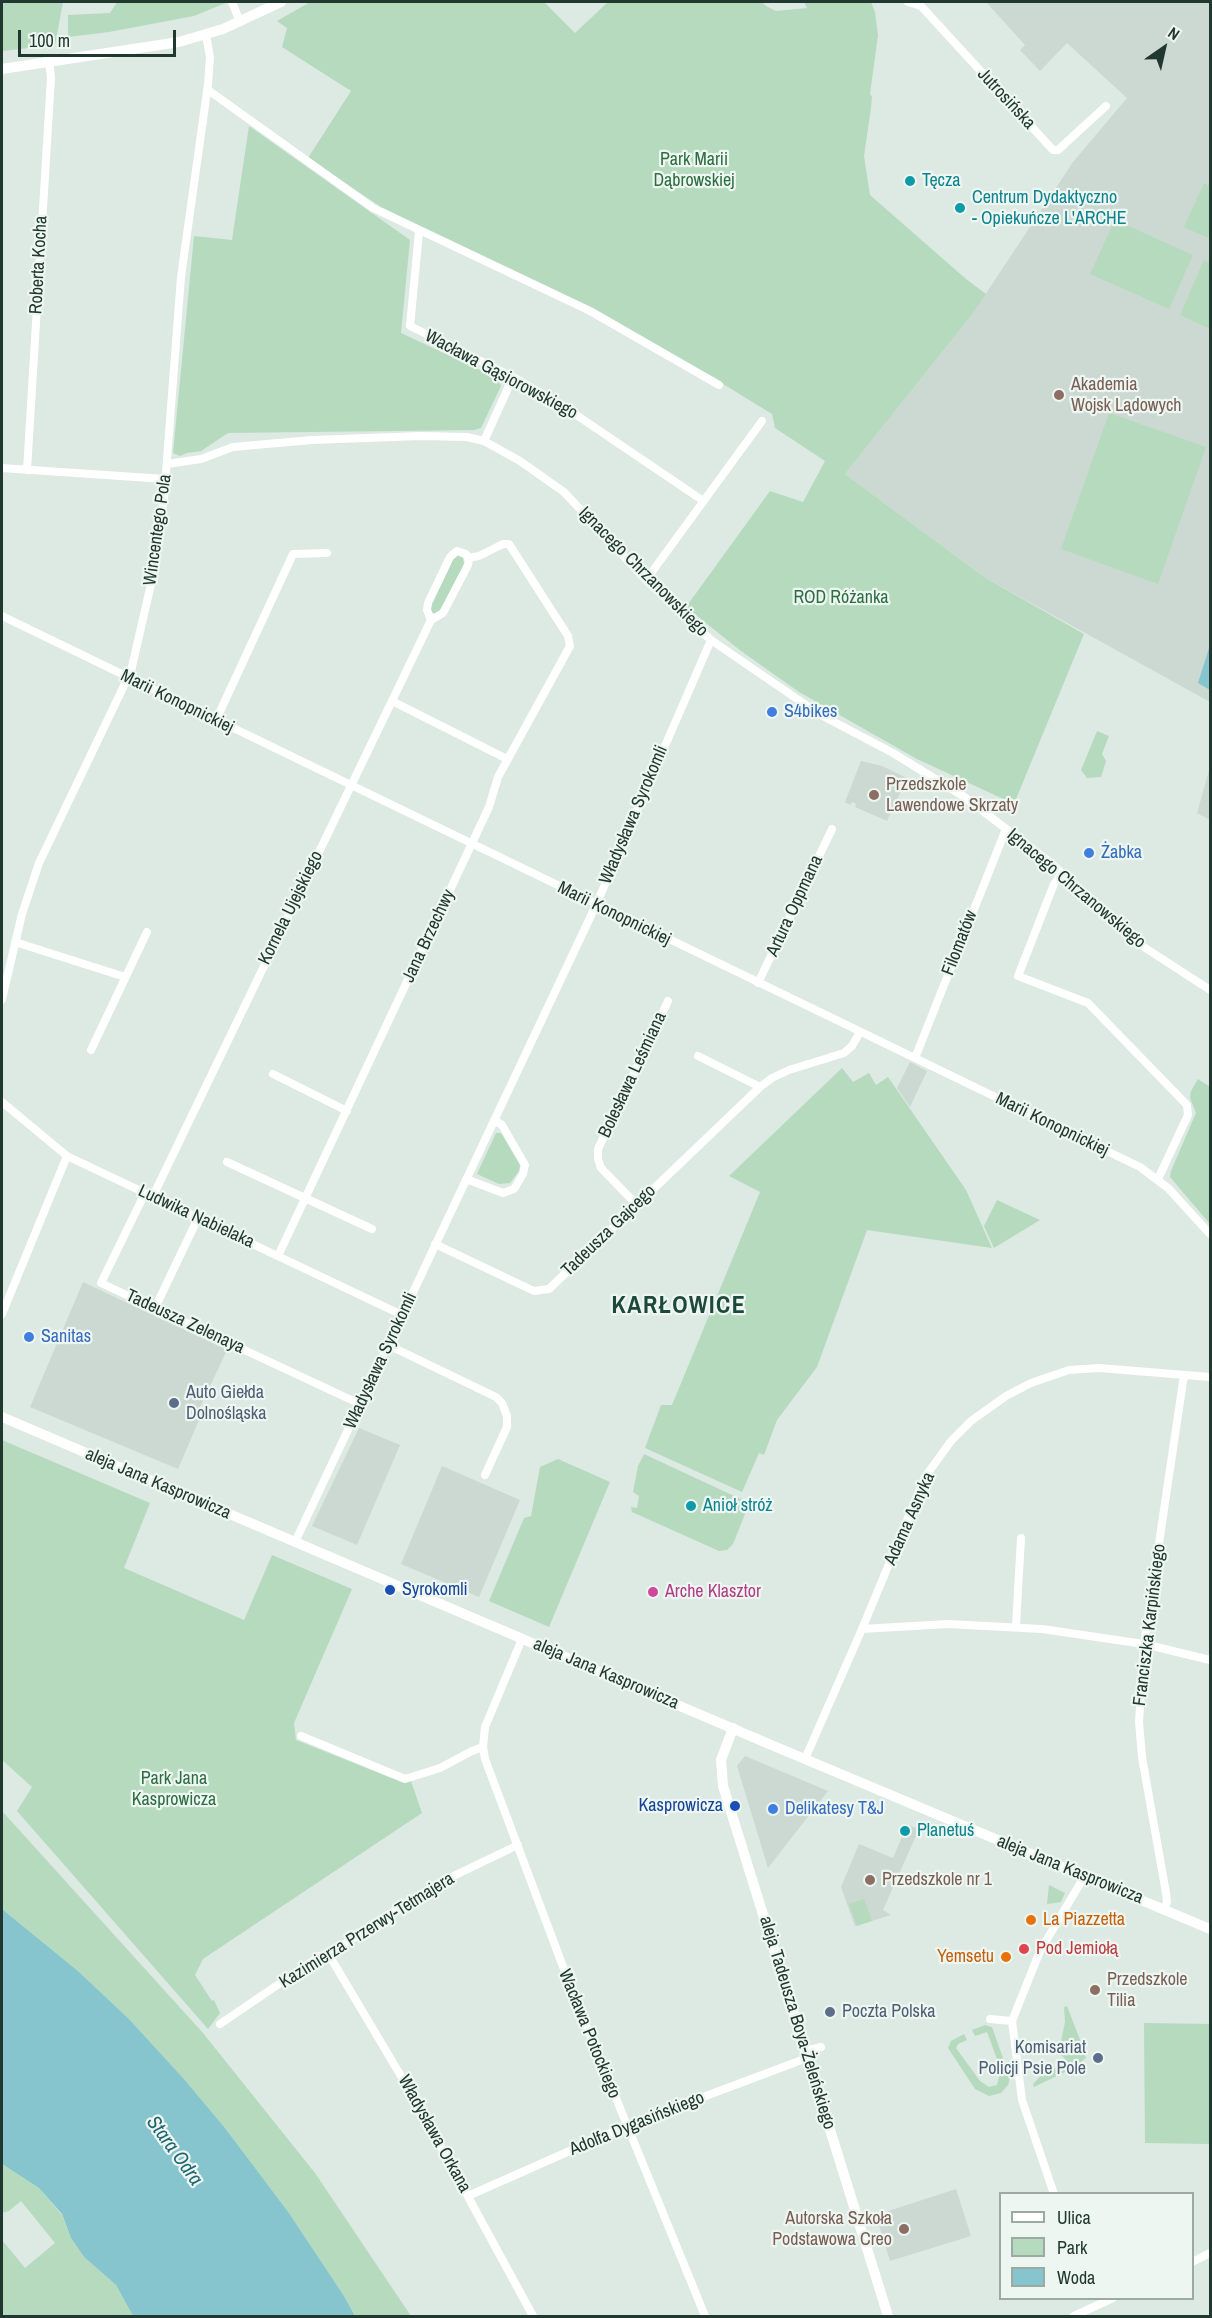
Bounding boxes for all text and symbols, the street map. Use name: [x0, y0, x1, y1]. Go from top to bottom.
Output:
scale bar: [21, 18, 178, 56]
north arrow: [1134, 18, 1194, 78]
text: N: [1164, 21, 1184, 45]
text: 100 m: [29, 28, 70, 53]
street label: Jutrosińska: [972, 64, 1040, 134]
park label: Park Marii Dąbrowskiej: [653, 149, 735, 192]
place label: Tęcza: [922, 170, 961, 192]
marker: Tęcza: [903, 174, 917, 188]
place label: Centrum Dydaktyczno - Opiekuńcze L'ARCHE: [972, 187, 1127, 230]
marker: Centrum Dydaktyczno - Opiekuńcze L'ARCHE: [953, 201, 967, 215]
street label: Roberta Kocha: [26, 215, 52, 315]
street label: Wacława Gąsiorowskiego: [421, 326, 581, 424]
place label: Akademia Wojsk Lądowych: [1071, 374, 1181, 416]
marker: Akademia Wojsk Lądowych: [1052, 388, 1066, 402]
street label: Wincentego Pola: [139, 473, 177, 587]
street label: Ignacego Chrzanowskiego: [574, 503, 712, 641]
park label: ROD Różanka: [793, 587, 889, 609]
street label: Marii Konopnickiej: [117, 665, 237, 739]
place label: S4bikes: [784, 701, 837, 723]
marker: S4bikes: [765, 705, 779, 719]
street label: Władysława Syrokomli: [595, 742, 673, 888]
place label: Przedszkole Lawendowe Skrzaty: [886, 774, 1018, 816]
marker: Przedszkole Lawendowe Skrzaty: [867, 788, 881, 802]
street label: Ignacego Chrzanowskiego: [1002, 825, 1150, 953]
place label: Żabka: [1101, 842, 1142, 864]
marker: Żabka: [1082, 846, 1096, 860]
street label: Kornela Ujejskiego: [254, 848, 328, 968]
street label: Artura Oppmana: [762, 852, 828, 960]
street label: Marii Konopnickiej: [554, 877, 674, 951]
street label: Jana Brzechwy: [398, 886, 460, 986]
street label: Filomatów: [938, 907, 982, 979]
street label: Bolesława Leśmiana: [594, 1009, 672, 1141]
street label: Marii Konopnickiej: [992, 1088, 1112, 1162]
street label: Ludwika Nabielaka: [135, 1181, 257, 1253]
street label: Tadeusza Gajcego: [557, 1181, 661, 1281]
street label: Tadeusza Zelenaya: [122, 1285, 248, 1359]
street label: Władysława Syrokomli: [340, 1289, 422, 1433]
district label: KARŁOWICE: [612, 1293, 746, 1321]
place label: Sanitas: [41, 1326, 91, 1348]
marker: Sanitas: [22, 1330, 36, 1344]
place label: Auto Giełda Dolnośląska: [186, 1382, 266, 1424]
marker: Auto Giełda Dolnośląska: [167, 1396, 181, 1410]
street label: aleja Jana Kasprowicza: [82, 1444, 234, 1524]
street label: Adama Asnyka: [880, 1469, 940, 1569]
place label: Anioł stróż: [703, 1495, 773, 1517]
marker: Anioł stróż: [684, 1499, 698, 1513]
street label: Franciszka Karpińskiego: [1129, 1543, 1171, 1707]
place label: Syrokomli: [402, 1579, 468, 1601]
place label: Arche Klasztor: [665, 1581, 761, 1603]
marker: Syrokomli: [383, 1583, 397, 1597]
marker: Arche Klasztor: [646, 1585, 660, 1599]
street label: aleja Jana Kasprowicza: [530, 1634, 682, 1714]
park label: Park Jana Kasprowicza: [132, 1768, 216, 1810]
place label: Kasprowicza: [639, 1795, 723, 1817]
place label: Delikatesy T&J: [785, 1798, 884, 1820]
marker: Kasprowicza: [728, 1799, 742, 1813]
marker: Delikatesy T&J: [766, 1802, 780, 1816]
place label: Planetuś: [917, 1820, 974, 1842]
marker: Planetuś: [898, 1824, 912, 1838]
street label: aleja Jana Kasprowicza: [994, 1831, 1146, 1909]
street label: Kazimierza Przerwy-Tetmajera: [276, 1868, 458, 1994]
place label: Przedszkole nr 1: [882, 1869, 992, 1891]
marker: Przedszkole nr 1: [863, 1873, 877, 1887]
place label: La Piazzetta: [1043, 1909, 1125, 1931]
marker: La Piazzetta: [1024, 1913, 1038, 1927]
street label: aleja Tadeusza Boya-Żeleńskiego: [754, 1914, 840, 2132]
place label: Pod Jemiołą: [1036, 1938, 1118, 1960]
marker: Pod Jemiołą: [1017, 1942, 1031, 1956]
place label: Yemsetu: [937, 1946, 994, 1968]
marker: Yemsetu: [999, 1950, 1013, 1964]
street label: Wacława Potockiego: [553, 1966, 625, 2102]
place label: Przedszkole Tilia: [1107, 1969, 1187, 2012]
marker: Przedszkole Tilia: [1088, 1983, 1102, 1997]
place label: Poczta Polska: [842, 2001, 936, 2023]
marker: Poczta Polska: [823, 2005, 837, 2019]
place label: Komisariat Policji Psie Pole: [979, 2037, 1086, 2080]
marker: Komisariat Policji Psie Pole: [1091, 2051, 1105, 2065]
street label: Władysława Orkana: [393, 2071, 475, 2197]
street label: Adolfa Dygasińskiego: [566, 2087, 708, 2161]
water label: Stara Odra: [141, 2111, 207, 2191]
legend: [999, 2192, 1194, 2300]
text: Ulica: [1057, 2205, 1091, 2230]
place label: Autorska Szkoła Podstawowa Creo: [772, 2208, 892, 2250]
marker: Autorska Szkoła Podstawowa Creo: [897, 2222, 911, 2236]
text: Park: [1057, 2235, 1087, 2260]
text: Woda: [1057, 2265, 1095, 2290]

